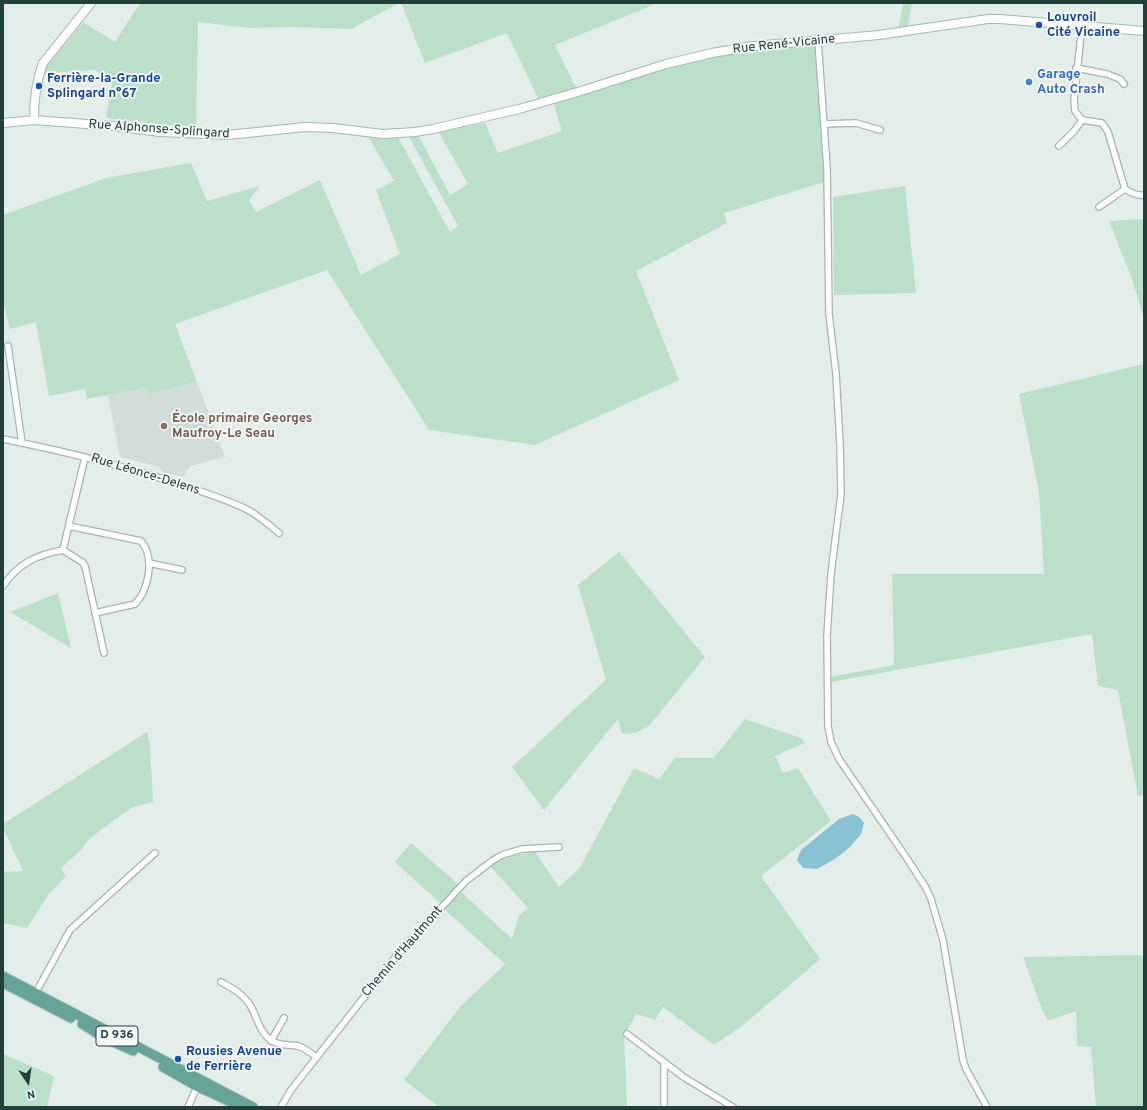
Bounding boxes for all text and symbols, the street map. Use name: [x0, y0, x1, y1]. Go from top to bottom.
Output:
place label: Louvroil Cité Vicaine: [1047, 10, 1120, 41]
marker: Louvroil Cité Vicaine: [1034, 20, 1044, 30]
street label: Rue René-Vicaine: [732, 32, 836, 58]
place label: Garage Auto Crash: [1037, 67, 1105, 98]
place label: Ferrière-la-Grande Splingard n°67: [47, 71, 161, 102]
marker: Garage Auto Crash: [1024, 77, 1034, 87]
marker: Ferrière-la-Grande Splingard n°67: [34, 81, 44, 91]
street label: Rue Alphonse-Splingard: [88, 117, 230, 143]
place label: École primaire Georges Maufroy-Le Seau: [172, 411, 312, 442]
marker: École primaire Georges Maufroy-Le Seau: [159, 421, 169, 431]
street label: Rue Léonce-Delens: [89, 451, 201, 499]
street label: Chemin d'Hautmont: [359, 903, 447, 1001]
road number: D 936: [96, 1026, 138, 1046]
place label: Rousies Avenue de Ferrière: [186, 1044, 282, 1075]
marker: Rousies Avenue de Ferrière: [173, 1054, 183, 1064]
north arrow: [8, 1062, 48, 1102]
text: N: [25, 1086, 36, 1101]

